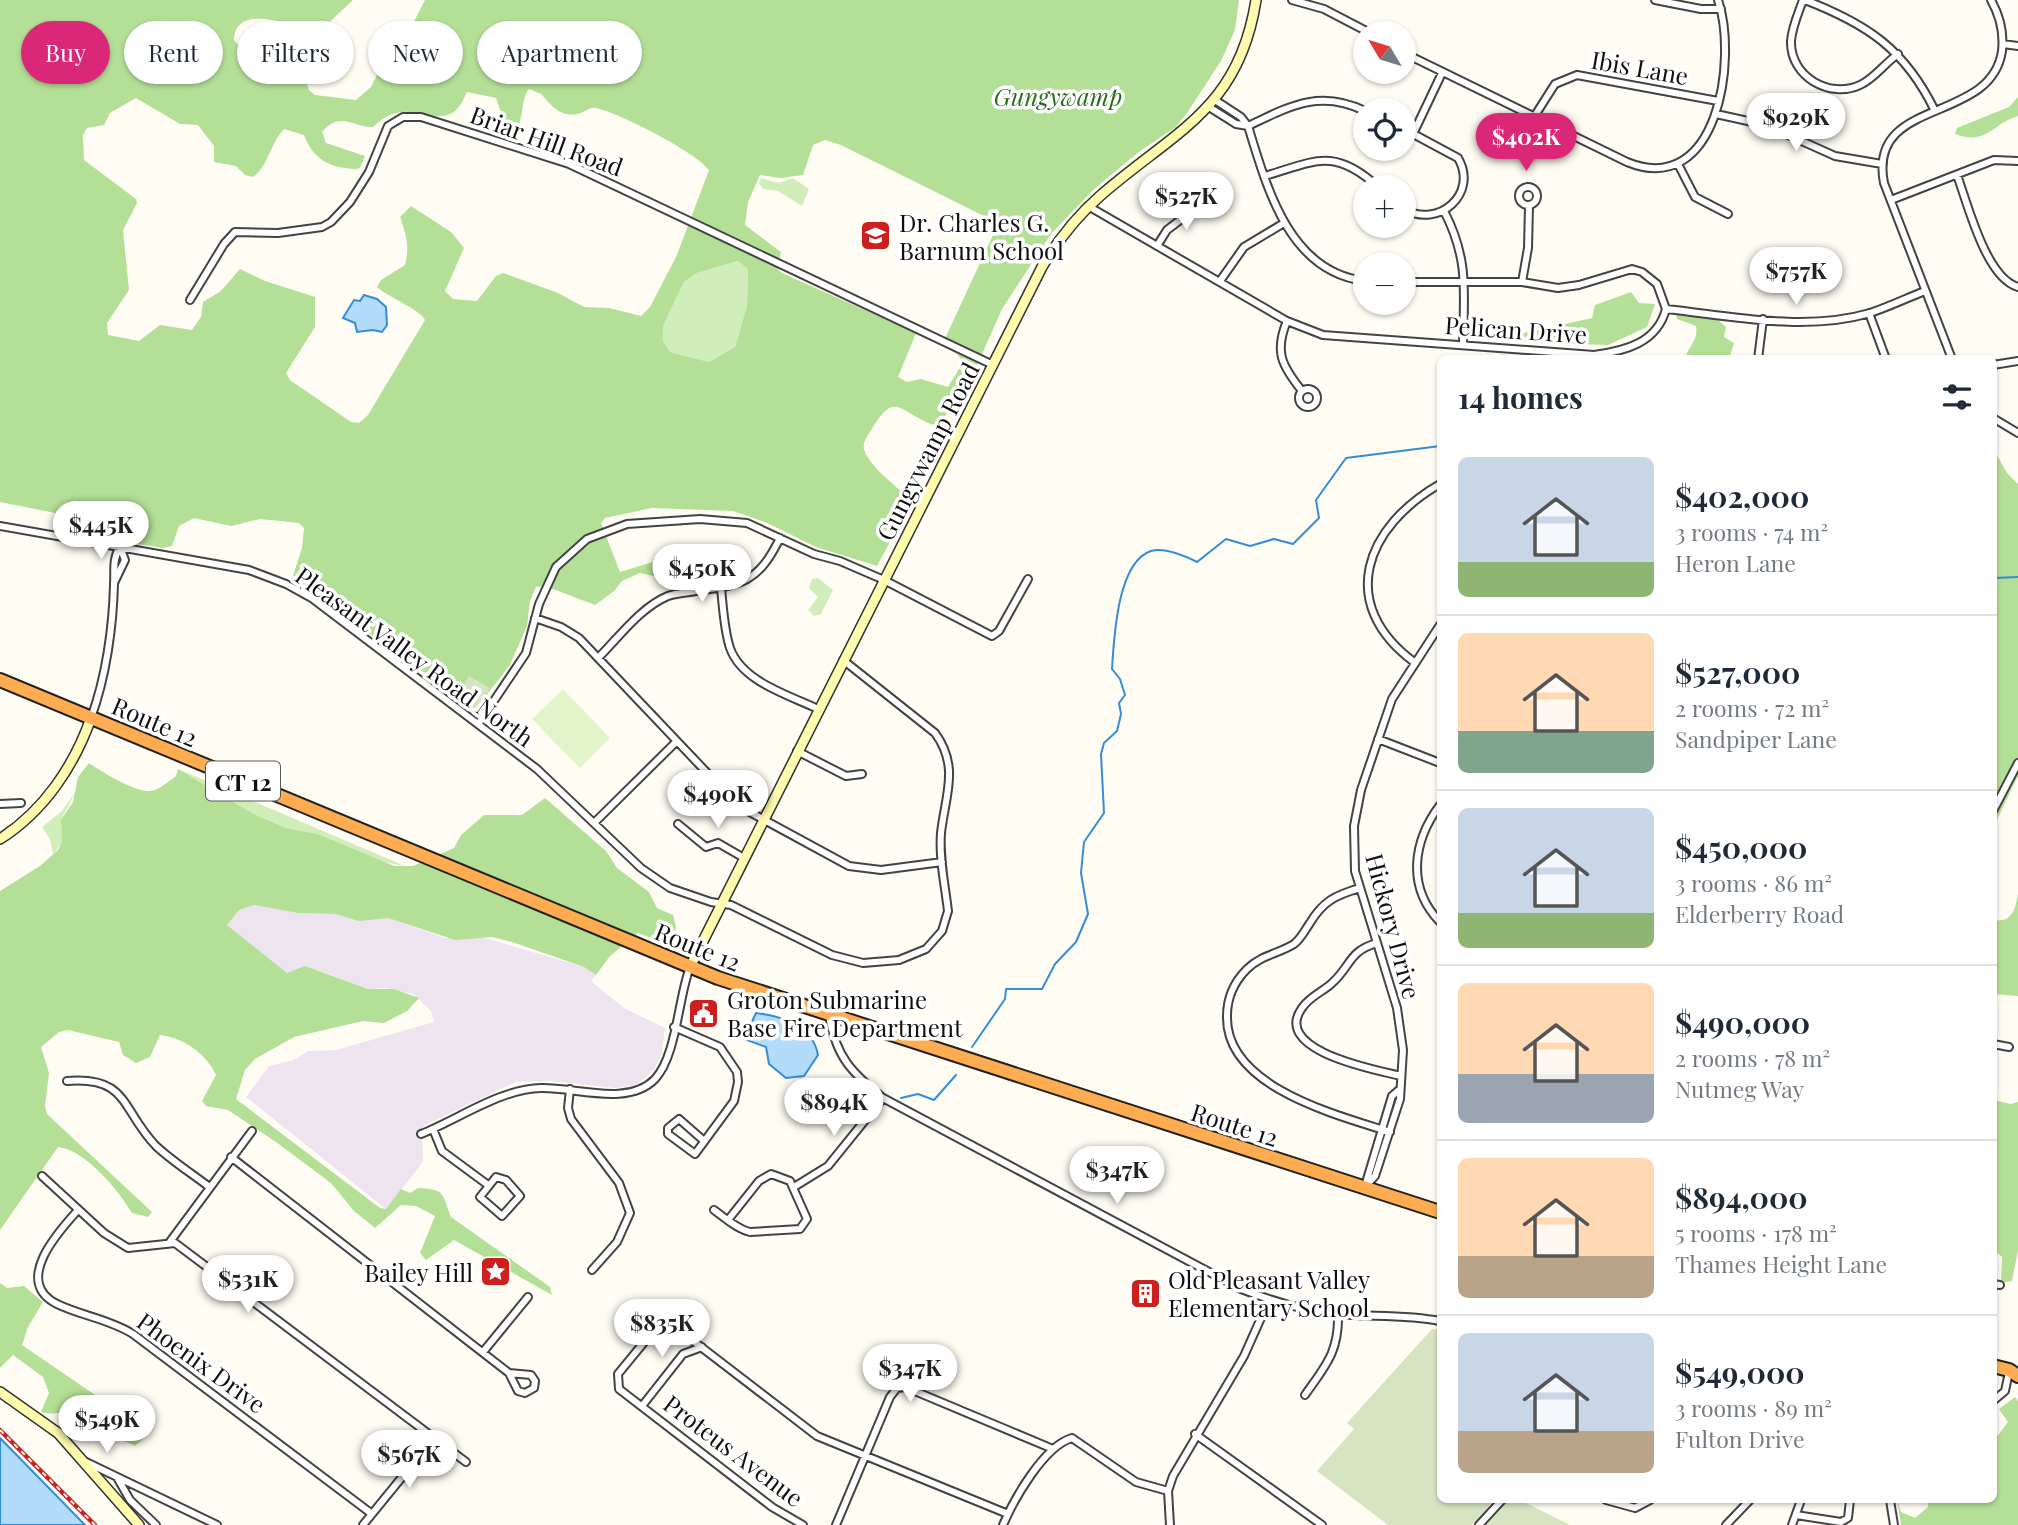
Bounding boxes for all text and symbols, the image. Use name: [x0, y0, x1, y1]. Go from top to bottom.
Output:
chip: Buy: [21, 21, 110, 84]
chip: Rent: [124, 21, 223, 84]
chip: Filters: [237, 21, 354, 84]
chip: New: [368, 21, 463, 84]
chip: Apartment: [477, 21, 642, 84]
north arrow: [1353, 21, 1416, 84]
map controls: [1353, 21, 1416, 315]
street label: Ibis Lane: [1589, 43, 1691, 91]
park label: Gungywamp: [994, 80, 1122, 112]
pin: $929K: [1747, 94, 1845, 153]
street label: Briar Hill Road: [466, 98, 628, 182]
button: locate: [1353, 98, 1416, 161]
text: $929K: [1762, 100, 1830, 131]
pin: $402K: [1477, 114, 1575, 173]
text: $402K: [1492, 120, 1560, 151]
pin: $527K: [1137, 173, 1235, 232]
button: +: [1353, 175, 1416, 238]
text: $527K: [1155, 179, 1217, 210]
place label: Dr. Charles G. Barnum School: [899, 206, 1064, 266]
school or university icon: Dr. Charles G. Barnum School: [859, 219, 893, 253]
pin: $757K: [1747, 247, 1845, 307]
button: −: [1353, 252, 1416, 315]
text: $757K: [1765, 254, 1827, 285]
street label: Pelican Drive: [1444, 308, 1588, 350]
street label: Gungywamp Road: [868, 357, 986, 545]
text: 14 homes: [1458, 377, 1583, 417]
icon: filters: [1938, 378, 1976, 416]
text: $402,000: [1675, 476, 1809, 516]
icon: home: [1514, 485, 1598, 569]
pin: $445K: [52, 502, 150, 561]
text: $445K: [69, 508, 133, 539]
text: 3 rooms · 74 m²: [1675, 516, 1828, 547]
pin: $450K: [653, 544, 751, 604]
text: Heron Lane: [1675, 547, 1796, 578]
text: $450K: [668, 551, 736, 582]
street label: Pleasant Valley Road North: [290, 559, 540, 753]
text: $527,000: [1675, 652, 1800, 692]
icon: home: [1514, 661, 1598, 745]
street label: Route 12: [107, 689, 203, 753]
text: 2 rooms · 72 m²: [1675, 692, 1829, 723]
text: Sandpiper Lane: [1675, 723, 1837, 754]
road number: CT 12: [206, 762, 280, 800]
pin: $490K: [669, 770, 767, 830]
text: $490K: [683, 777, 753, 808]
text: $450,000: [1675, 827, 1807, 867]
icon: home: [1514, 836, 1598, 920]
street label: Hickory Drive: [1359, 850, 1429, 1002]
text: 3 rooms · 86 m²: [1675, 867, 1832, 898]
text: Elderberry Road: [1675, 898, 1844, 929]
street label: Route 12: [650, 914, 746, 978]
place label: Groton Submarine Base Fire Department: [727, 983, 963, 1043]
public building icon: Groton Submarine Base Fire Department: [687, 996, 721, 1030]
text: $490,000: [1675, 1002, 1810, 1042]
icon: home: [1514, 1011, 1598, 1095]
text: 2 rooms · 78 m²: [1675, 1042, 1830, 1073]
text: Nutmeg Way: [1675, 1073, 1804, 1104]
pin: $894K: [785, 1078, 883, 1138]
text: $894K: [800, 1085, 868, 1116]
street label: Route 12: [1187, 1095, 1283, 1153]
pin: $347K: [1068, 1146, 1166, 1206]
text: $347K: [1085, 1153, 1149, 1184]
text: $894,000: [1675, 1177, 1808, 1217]
icon: home: [1514, 1186, 1598, 1270]
text: 5 rooms · 178 m²: [1675, 1217, 1837, 1248]
text: Thames Height Lane: [1675, 1248, 1887, 1279]
place icon: Bailey Hill: [479, 1255, 513, 1289]
pin: $531K: [199, 1256, 297, 1315]
place label: Bailey Hill: [364, 1256, 473, 1288]
text: $531K: [218, 1262, 278, 1293]
place label: Old Pleasant Valley Elementary School: [1168, 1263, 1370, 1323]
building icon: Old Pleasant Valley Elementary School: [1128, 1276, 1162, 1310]
pin: $835K: [613, 1300, 711, 1359]
street label: Phoenix Drive: [131, 1305, 273, 1419]
text: $835K: [630, 1306, 694, 1337]
pin: $347K: [861, 1344, 959, 1404]
text: $347K: [878, 1351, 942, 1382]
text: $549,000: [1675, 1352, 1805, 1392]
icon: home: [1514, 1361, 1598, 1445]
street label: Proteus Avenue: [658, 1387, 810, 1513]
text: 3 rooms · 89 m²: [1675, 1392, 1832, 1423]
pin: $549K: [58, 1396, 156, 1455]
text: $549K: [74, 1402, 140, 1433]
text: Fulton Drive: [1675, 1423, 1805, 1454]
pin: $567K: [360, 1430, 458, 1490]
text: $567K: [377, 1437, 441, 1468]

